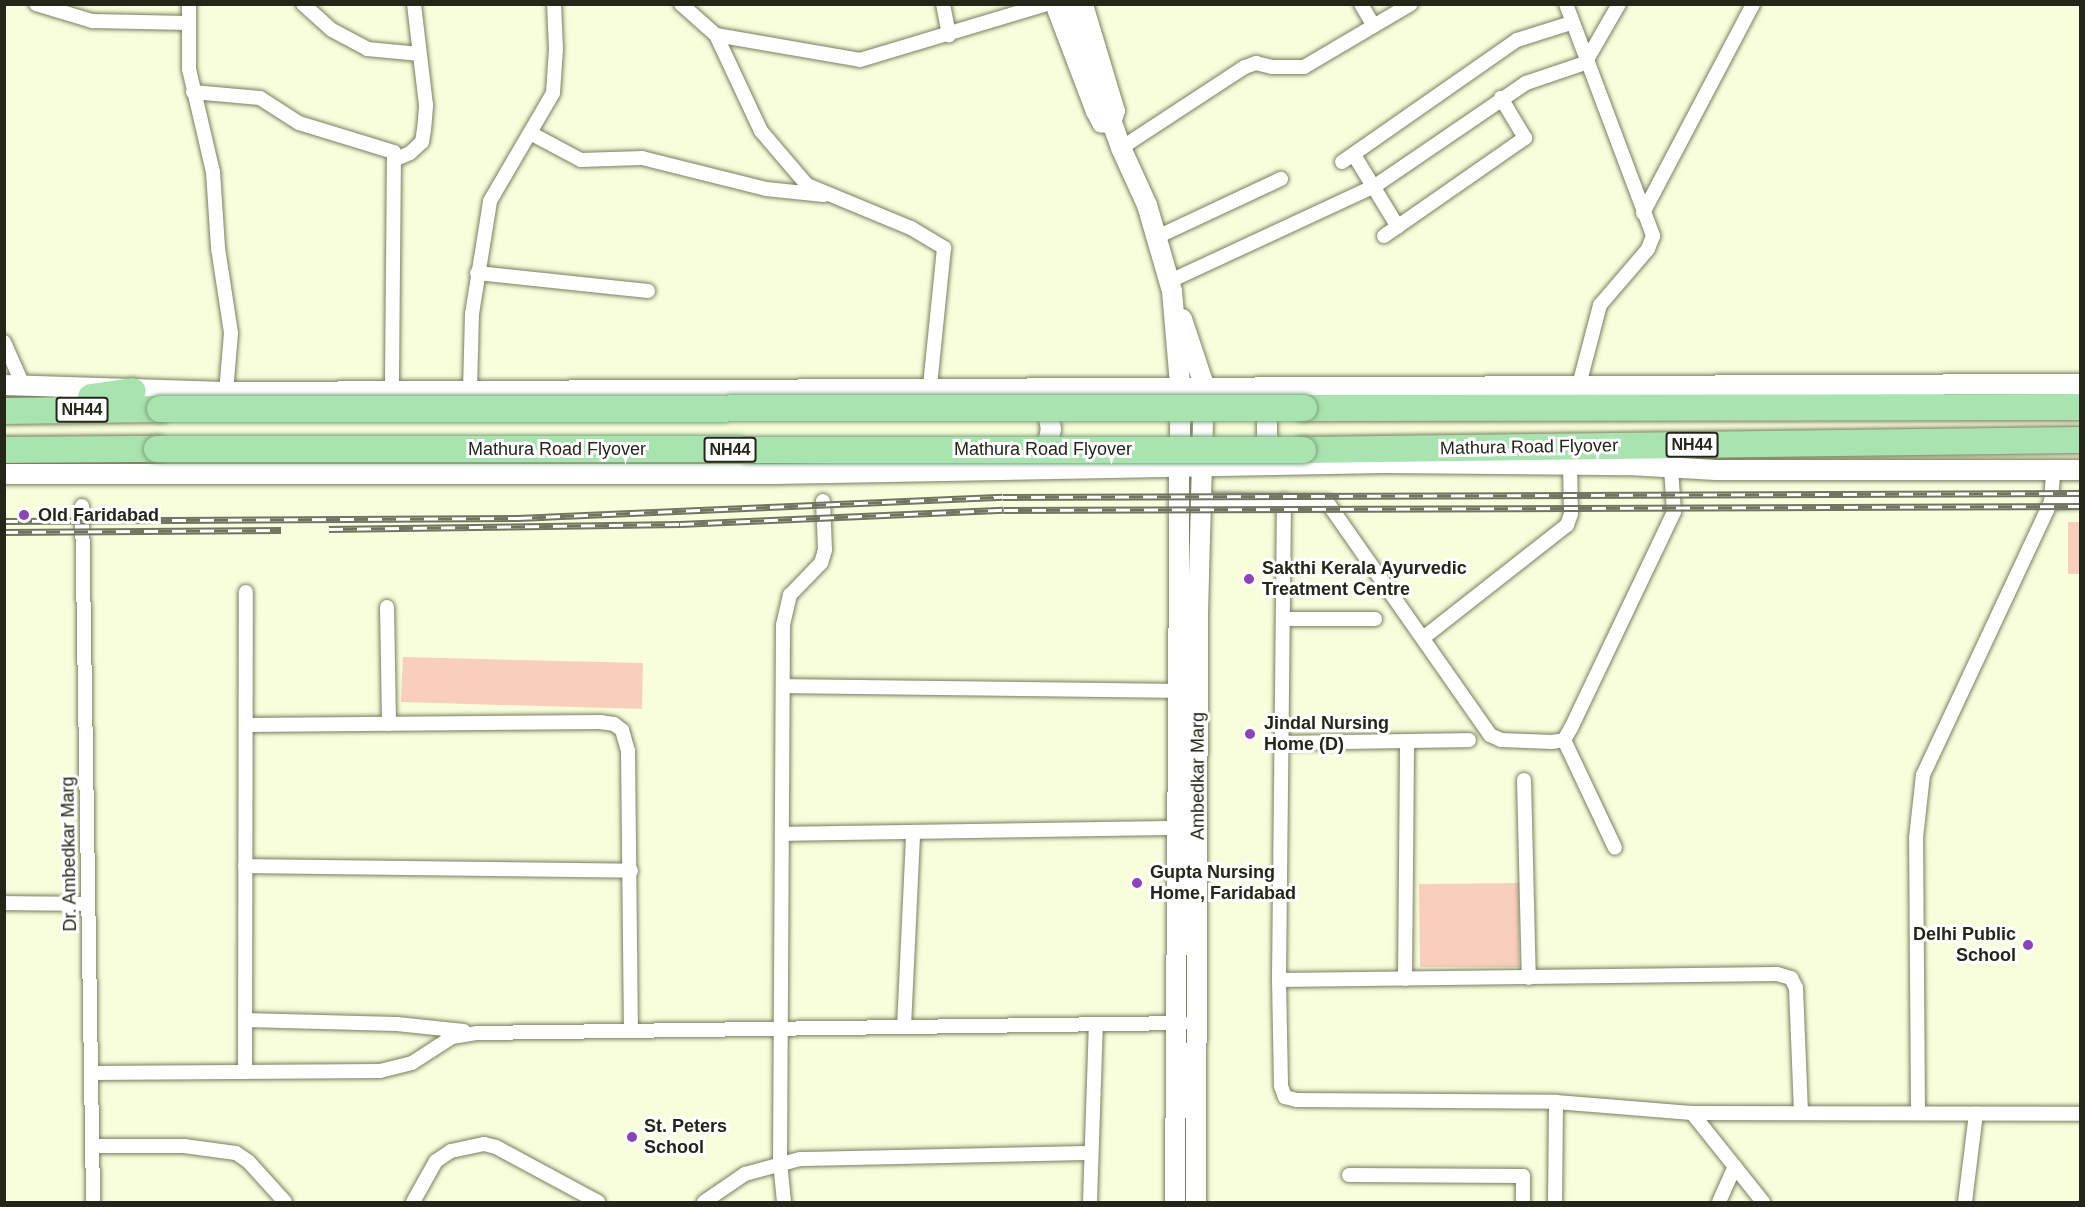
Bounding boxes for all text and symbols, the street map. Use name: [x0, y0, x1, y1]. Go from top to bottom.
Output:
road number: NH44: [55, 397, 109, 423]
road number: NH44: [1665, 432, 1719, 458]
street label: Mathura Road Flyover: [1440, 435, 1618, 459]
road number: NH44: [703, 437, 757, 463]
street label: Mathura Road Flyover: [468, 438, 646, 460]
street label: Mathura Road Flyover: [954, 438, 1132, 460]
place label: Old Faridabad: [38, 504, 159, 526]
marker: Old Faridabad: [15, 506, 33, 524]
place label: Sakthi Kerala Ayurvedic Treatment Centre: [1262, 558, 1467, 600]
marker: Sakthi Kerala Ayurvedic Treatment Centre: [1240, 570, 1258, 588]
street label: Ambedkar Marg: [1187, 712, 1209, 840]
place label: Jindal Nursing Home (D): [1264, 713, 1389, 756]
marker: Jindal Nursing Home (D): [1241, 725, 1259, 743]
street label: Dr. Ambedkar Marg: [57, 776, 81, 932]
place label: Gupta Nursing Home, Faridabad: [1150, 862, 1296, 904]
marker: Gupta Nursing Home, Faridabad: [1128, 874, 1146, 892]
place label: Delhi Public School: [1913, 924, 2016, 966]
marker: Delhi Public School: [2021, 938, 2035, 952]
place label: St. Peters School: [644, 1116, 727, 1158]
marker: St. Peters School: [625, 1130, 639, 1144]

